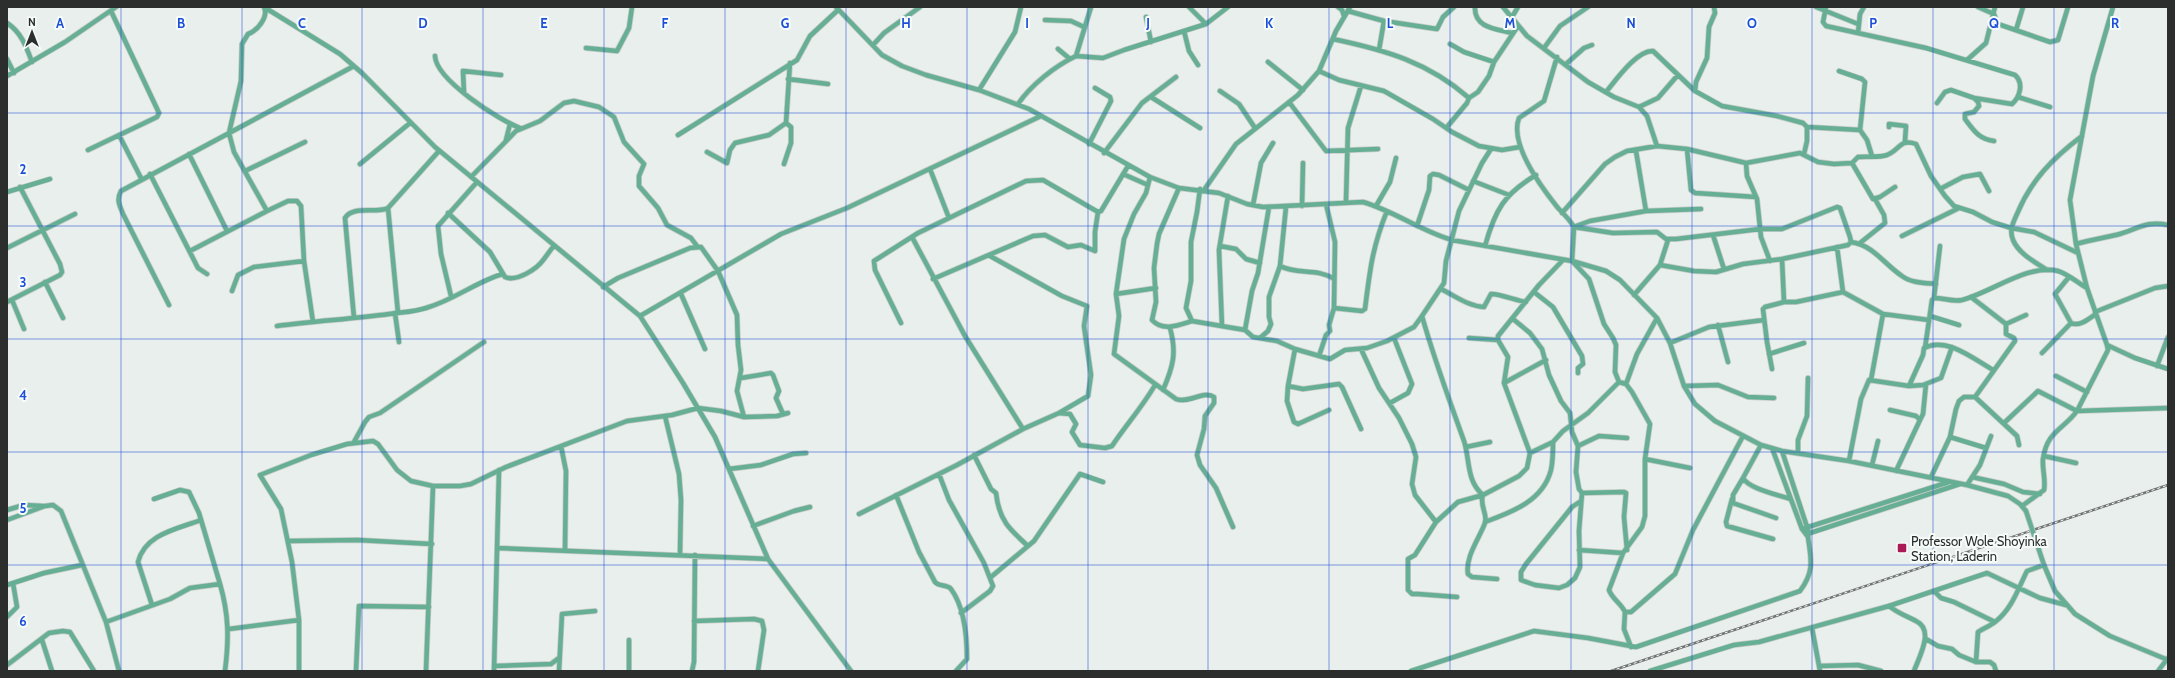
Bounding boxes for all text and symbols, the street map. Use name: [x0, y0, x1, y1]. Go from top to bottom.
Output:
north arrow: [12, 12, 52, 52]
text: N: [28, 15, 36, 29]
text: A: [56, 15, 65, 31]
text: B: [177, 15, 185, 31]
text: C: [298, 15, 306, 31]
text: D: [418, 15, 428, 31]
text: E: [540, 15, 548, 31]
text: F: [662, 15, 669, 31]
text: G: [781, 15, 790, 31]
text: H: [901, 15, 911, 31]
text: I: [1025, 15, 1029, 31]
text: J: [1145, 15, 1150, 31]
text: K: [1265, 15, 1274, 31]
text: L: [1387, 15, 1394, 31]
text: M: [1505, 15, 1516, 31]
text: N: [1626, 15, 1636, 31]
text: O: [1747, 15, 1757, 31]
text: P: [1869, 15, 1877, 31]
text: Q: [1989, 15, 1999, 31]
text: R: [2111, 15, 2119, 31]
text: 2: [20, 161, 27, 177]
text: 3: [19, 274, 27, 290]
text: 4: [19, 387, 27, 403]
text: 5: [20, 500, 27, 516]
place label: Professor Wole Shoyinka Station, Laderin: [1911, 533, 2048, 564]
marker: Professor Wole Shoyinka Station, Laderin: [1896, 542, 1908, 554]
text: 6: [19, 613, 27, 629]

